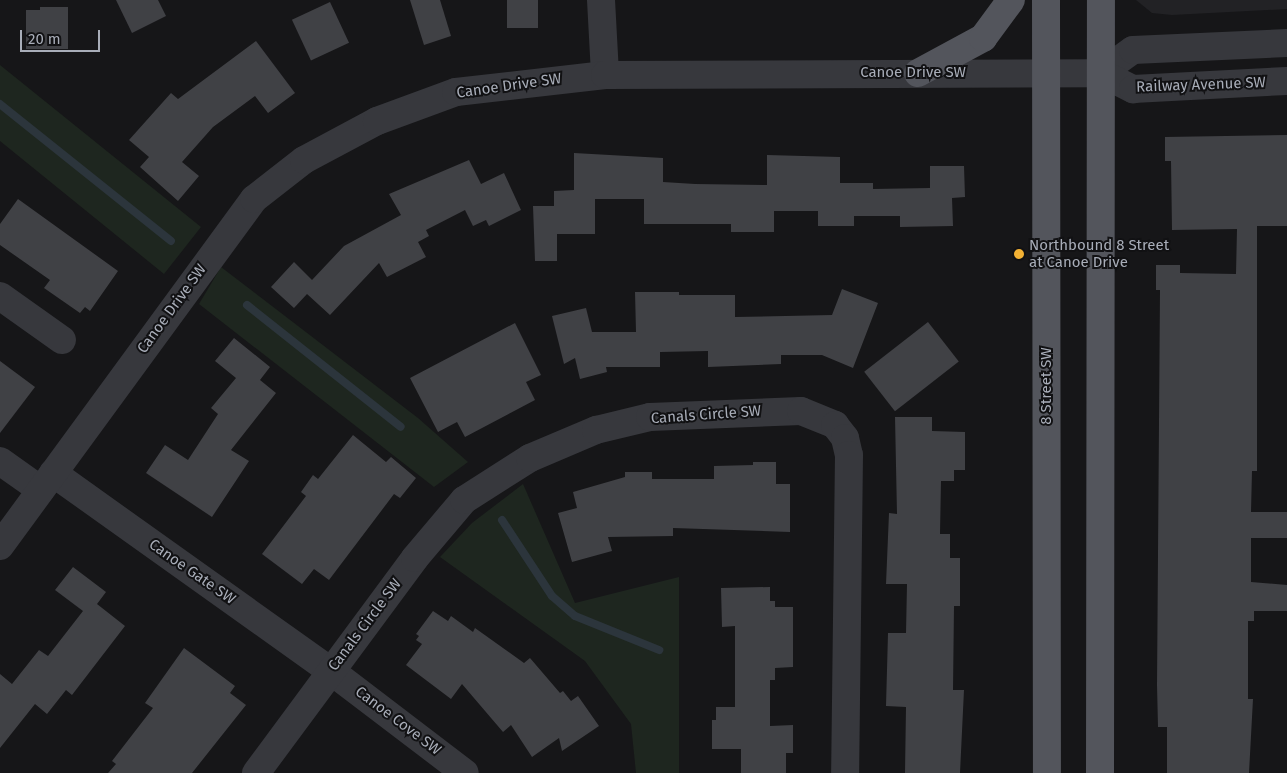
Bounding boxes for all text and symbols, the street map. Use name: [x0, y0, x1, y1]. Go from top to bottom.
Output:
scale bar: [22, 20, 102, 52]
text: 20 m: [28, 30, 61, 48]
street label: Canoe Drive SW: [860, 64, 966, 82]
street label: Canoe Drive SW: [455, 70, 563, 102]
street label: Railway Avenue SW: [1136, 74, 1266, 96]
place label: Northbound 8 Street at Canoe Drive: [1029, 236, 1169, 271]
marker: Northbound 8 Street at Canoe Drive: [1013, 248, 1025, 260]
street label: Canoe Drive SW: [134, 261, 210, 357]
street label: 8 Street SW: [1038, 347, 1056, 425]
street label: Canals Circle SW: [650, 402, 762, 428]
street label: Canoe Gate SW: [145, 536, 239, 608]
street label: Canals Circle SW: [325, 575, 405, 675]
street label: Canoe Cove SW: [352, 683, 444, 759]

